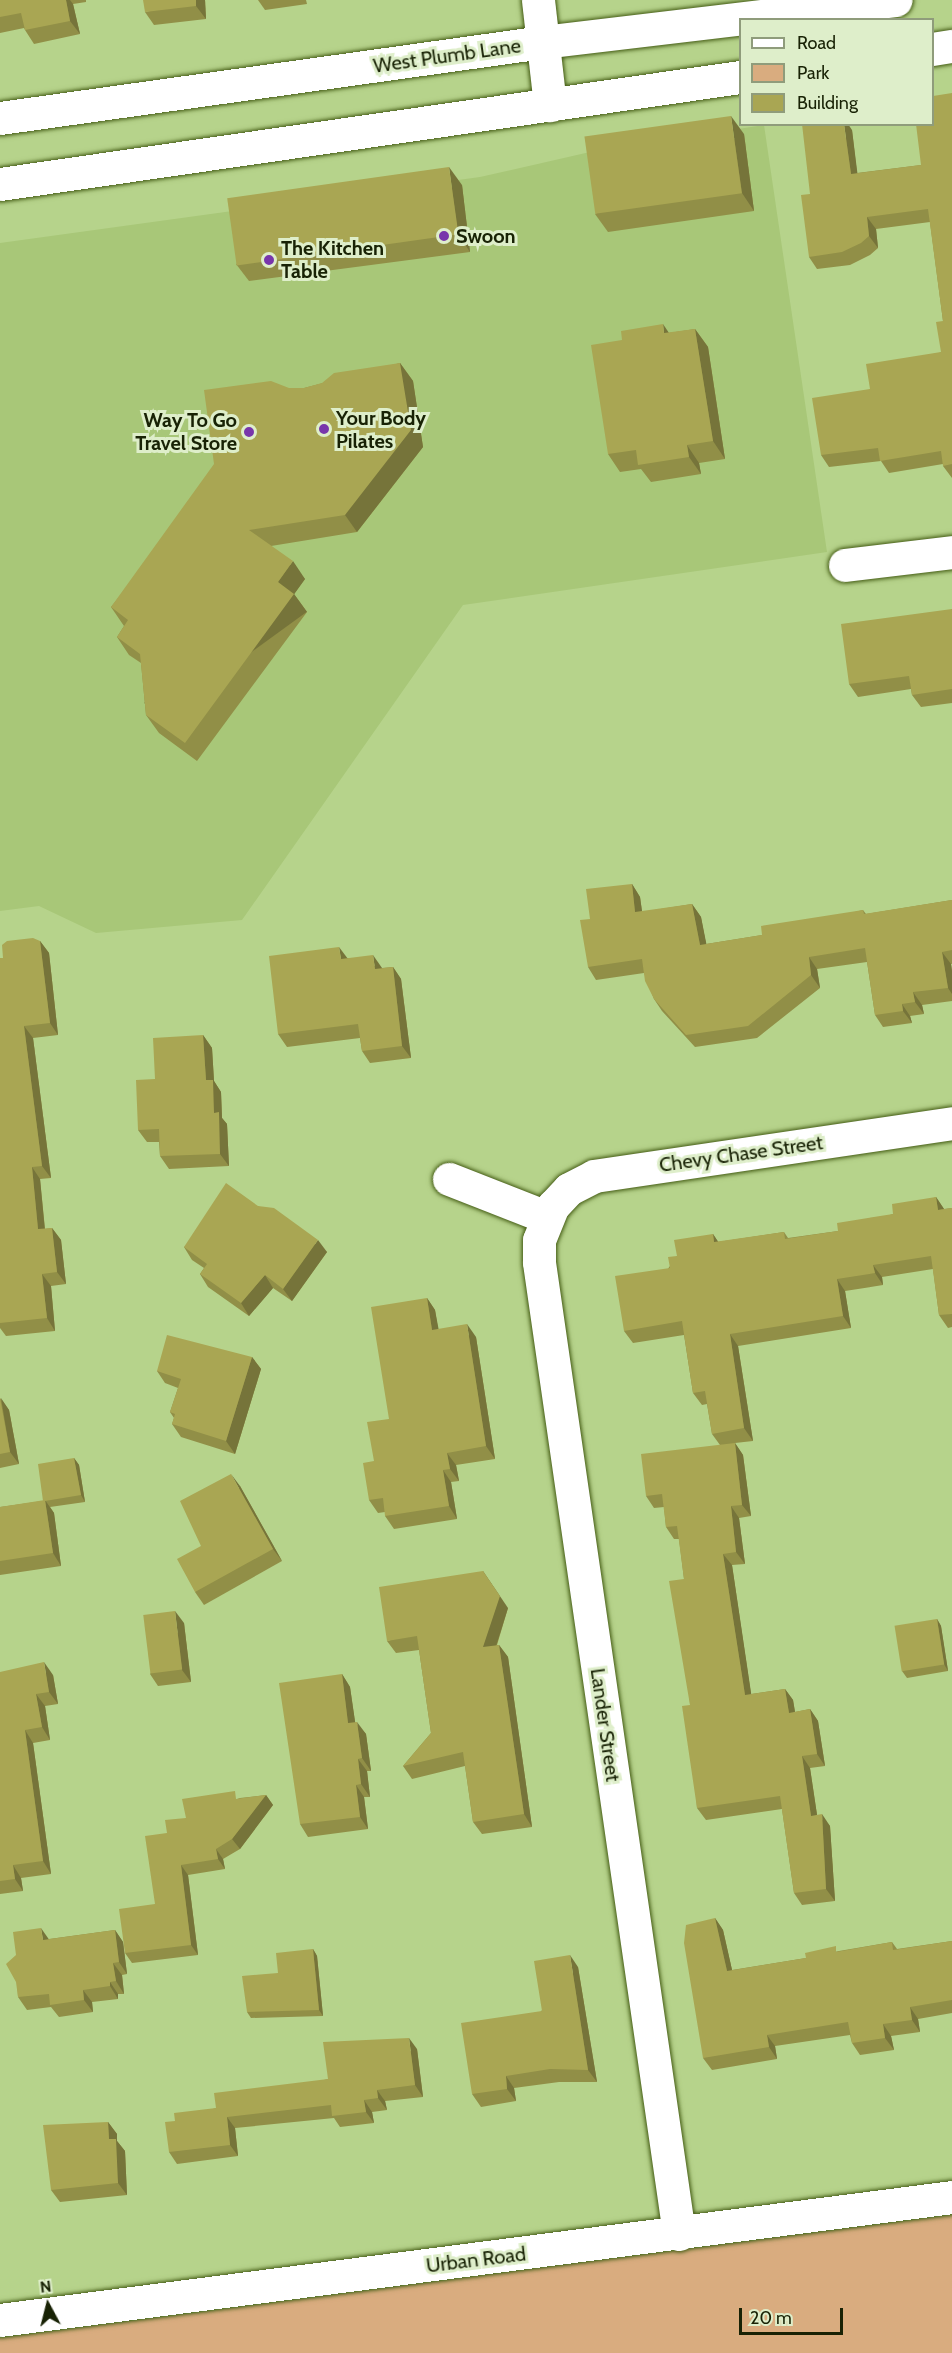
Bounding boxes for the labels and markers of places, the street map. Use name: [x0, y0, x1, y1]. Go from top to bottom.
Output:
place label: Swoon: [456, 224, 516, 248]
marker: Swoon: [437, 229, 451, 243]
place label: The Kitchen Table: [281, 237, 384, 284]
marker: The Kitchen Table: [262, 253, 276, 267]
place label: Your Body Pilates: [336, 406, 426, 453]
place label: Way To Go Travel Store: [135, 408, 237, 455]
marker: Your Body Pilates: [317, 422, 331, 436]
marker: Way To Go Travel Store: [242, 425, 256, 439]

